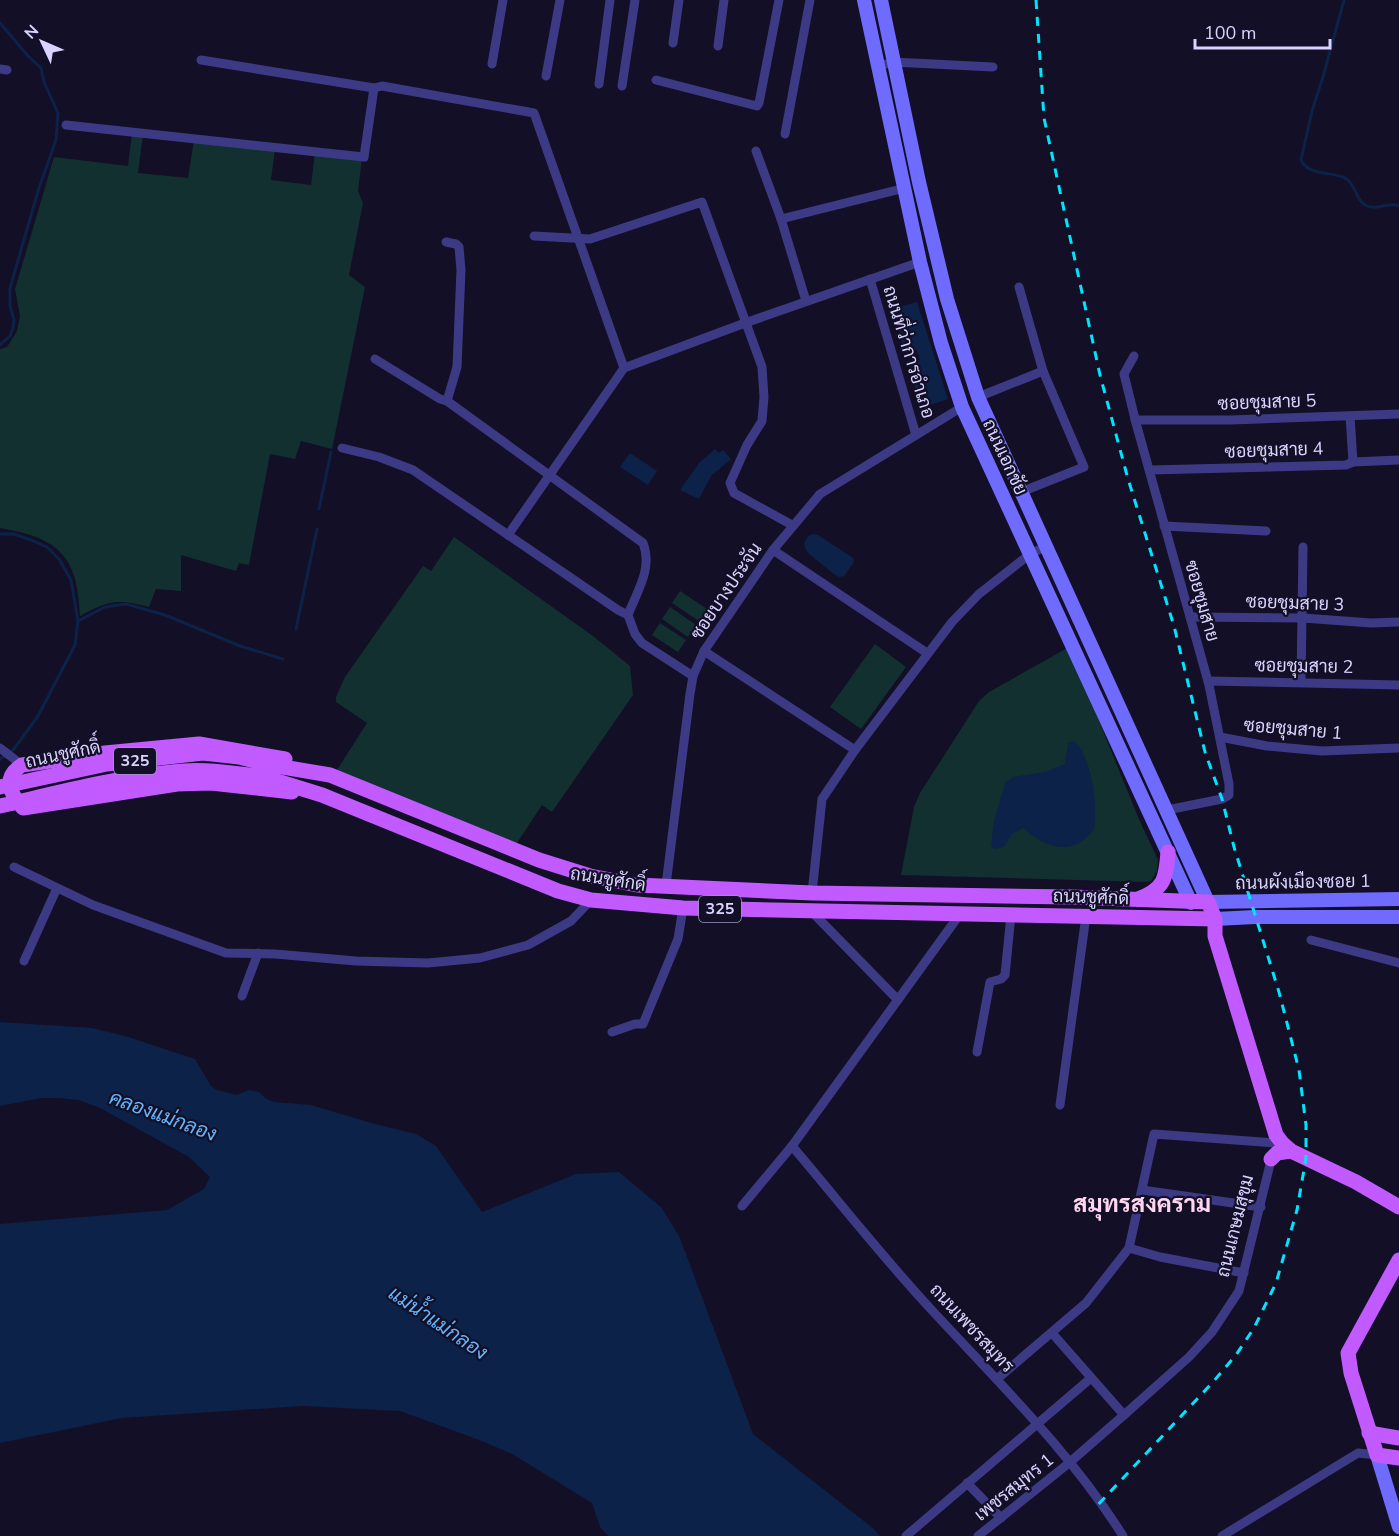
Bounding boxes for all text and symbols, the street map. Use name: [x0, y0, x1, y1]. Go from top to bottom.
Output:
north arrow: [12, 12, 72, 72]
scale bar: [1195, 12, 1330, 50]
text: N: [20, 20, 44, 44]
text: 100 m: [1204, 21, 1256, 45]
street label: ถนนที่ว่าการอำเภอ: [877, 282, 944, 421]
street label: ซอยชุมสาย 5: [1217, 388, 1317, 416]
street label: ถนนเอกชัย: [977, 415, 1033, 499]
street label: ซอยชุมสาย 4: [1224, 436, 1324, 464]
street label: ซอยบางประจัน: [685, 538, 767, 644]
street label: ซอยชุมสาย: [1179, 558, 1225, 644]
street label: ซอยชุมสาย 3: [1245, 589, 1345, 617]
street label: ซอยชุมสาย 2: [1254, 653, 1354, 679]
street label: ซอยชุมสาย 1: [1243, 713, 1343, 745]
street label: ถนนชูศักดิ์: [22, 730, 103, 775]
road number: 325: [114, 748, 156, 774]
street label: ถนนชูศักดิ์: [568, 857, 648, 898]
street label: ถนนผังเมืองซอย 1: [1235, 869, 1371, 895]
street label: ถนนชูศักดิ์: [1052, 880, 1130, 911]
road number: 325: [699, 896, 741, 922]
water label: คลองแม่กลอง: [106, 1084, 220, 1148]
street label: ถนนเกษมสุขุม: [1211, 1172, 1259, 1280]
district label: สมุทรสงคราม: [1073, 1188, 1211, 1221]
water label: แม่น้ำแม่กลอง: [383, 1276, 496, 1366]
street label: ถนนเพชรสมุทร: [924, 1278, 1020, 1378]
street label: เพชรสมุทร 1: [969, 1448, 1059, 1526]

